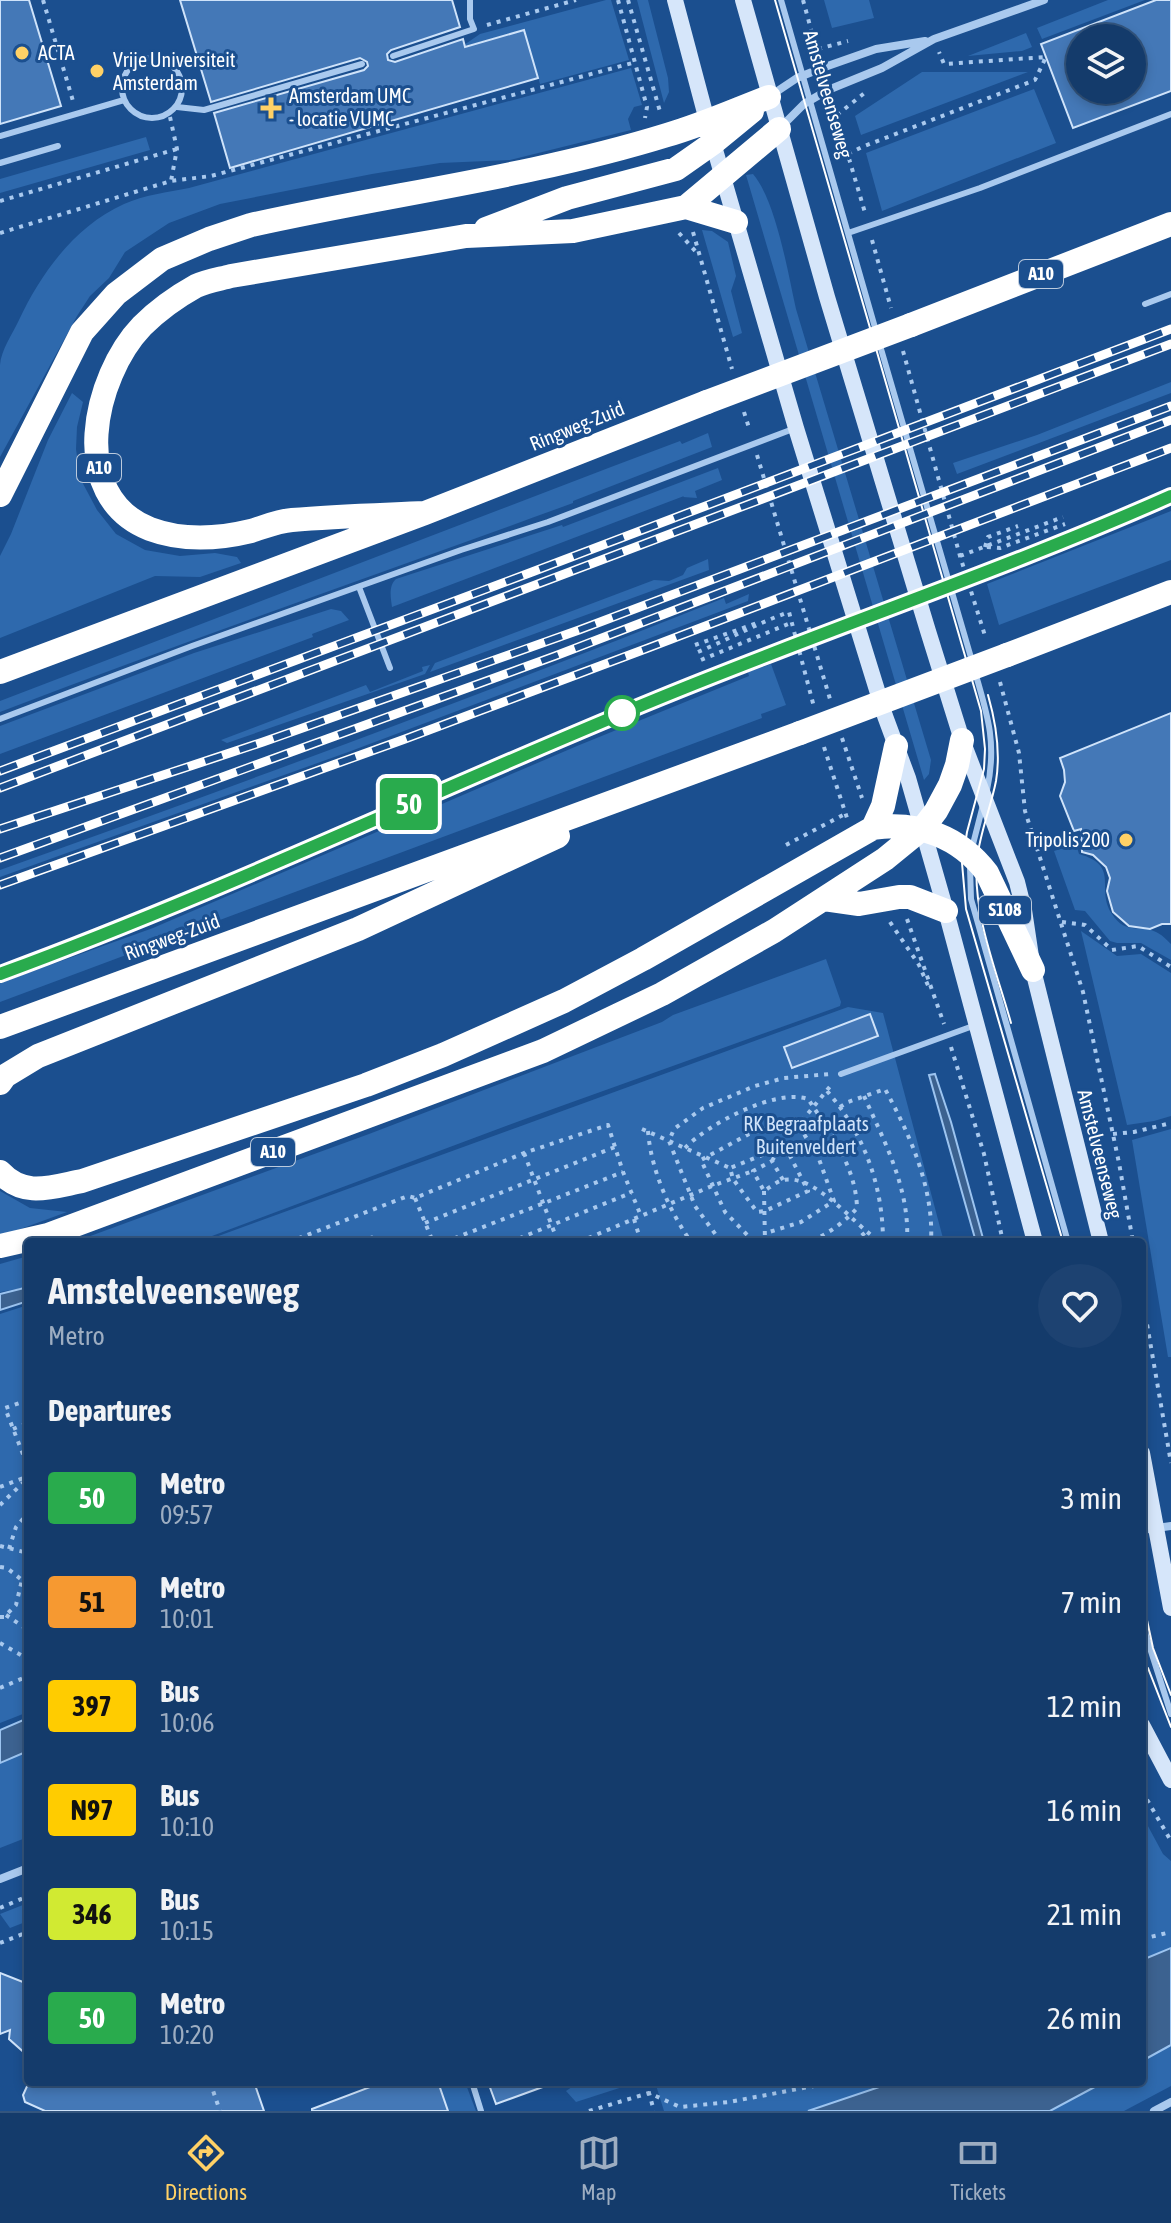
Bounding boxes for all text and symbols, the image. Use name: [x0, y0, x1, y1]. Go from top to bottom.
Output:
map controls: [1066, 24, 1146, 104]
button: layers: [1066, 24, 1146, 104]
street label: Amstelveenseweg: [799, 27, 858, 161]
place label: ACTA: [38, 41, 75, 64]
marker: ACTA: [13, 44, 31, 62]
place label: Vrije Universiteit Amsterdam: [113, 48, 236, 94]
marker: Vrije Universiteit Amsterdam: [88, 62, 106, 80]
place label: Amsterdam UMC - locatie VUMC: [289, 84, 411, 130]
marker: Amsterdam UMC - locatie VUMC: [260, 97, 282, 119]
road number: A10: [1019, 260, 1063, 288]
street label: Ringweg-Zuid: [526, 396, 628, 455]
road number: A10: [77, 454, 121, 482]
unlabelled marker: [605, 696, 639, 730]
line badge: 50: [373, 778, 445, 830]
text: 50: [396, 788, 422, 820]
place label: Tripolis 200: [1025, 828, 1110, 851]
marker: Tripolis 200: [1117, 831, 1135, 849]
road number: S108: [979, 896, 1031, 924]
street label: Ringweg-Zuid: [121, 909, 223, 964]
street label: Amstelveenseweg: [1073, 1087, 1128, 1221]
park label: RK Begraafplaats Buitenveldert: [743, 1112, 869, 1158]
road number: A10: [251, 1138, 295, 1166]
button: heart: [1038, 1264, 1122, 1348]
text: Amstelveenseweg: [48, 1269, 299, 1312]
text: Metro: [48, 1321, 105, 1351]
text: Departures: [48, 1393, 171, 1427]
text: Metro: [160, 1466, 225, 1500]
text: 3 min: [1061, 1481, 1122, 1515]
text: 50: [79, 1482, 105, 1514]
text: 09:57: [160, 1500, 214, 1530]
text: Metro: [160, 1570, 225, 1604]
text: 7 min: [1061, 1585, 1122, 1619]
text: 51: [79, 1586, 105, 1618]
text: 10:01: [160, 1604, 215, 1634]
text: Bus: [160, 1674, 199, 1708]
text: 12 min: [1047, 1689, 1122, 1723]
text: 397: [72, 1690, 112, 1722]
text: 10:06: [160, 1708, 215, 1738]
text: Bus: [160, 1778, 199, 1812]
text: 16 min: [1047, 1793, 1122, 1827]
text: N97: [71, 1794, 113, 1826]
text: 10:10: [160, 1812, 214, 1842]
text: Bus: [160, 1882, 199, 1916]
text: 21 min: [1047, 1897, 1122, 1931]
text: 346: [72, 1898, 112, 1930]
text: 10:15: [160, 1916, 214, 1946]
text: Metro: [160, 1986, 225, 2020]
text: 26 min: [1047, 2001, 1122, 2035]
text: 50: [79, 2002, 105, 2034]
text: 10:20: [160, 2020, 214, 2050]
tab: Directions: [165, 2131, 247, 2205]
tab: Map: [577, 2131, 621, 2205]
tab: Tickets: [950, 2131, 1006, 2205]

